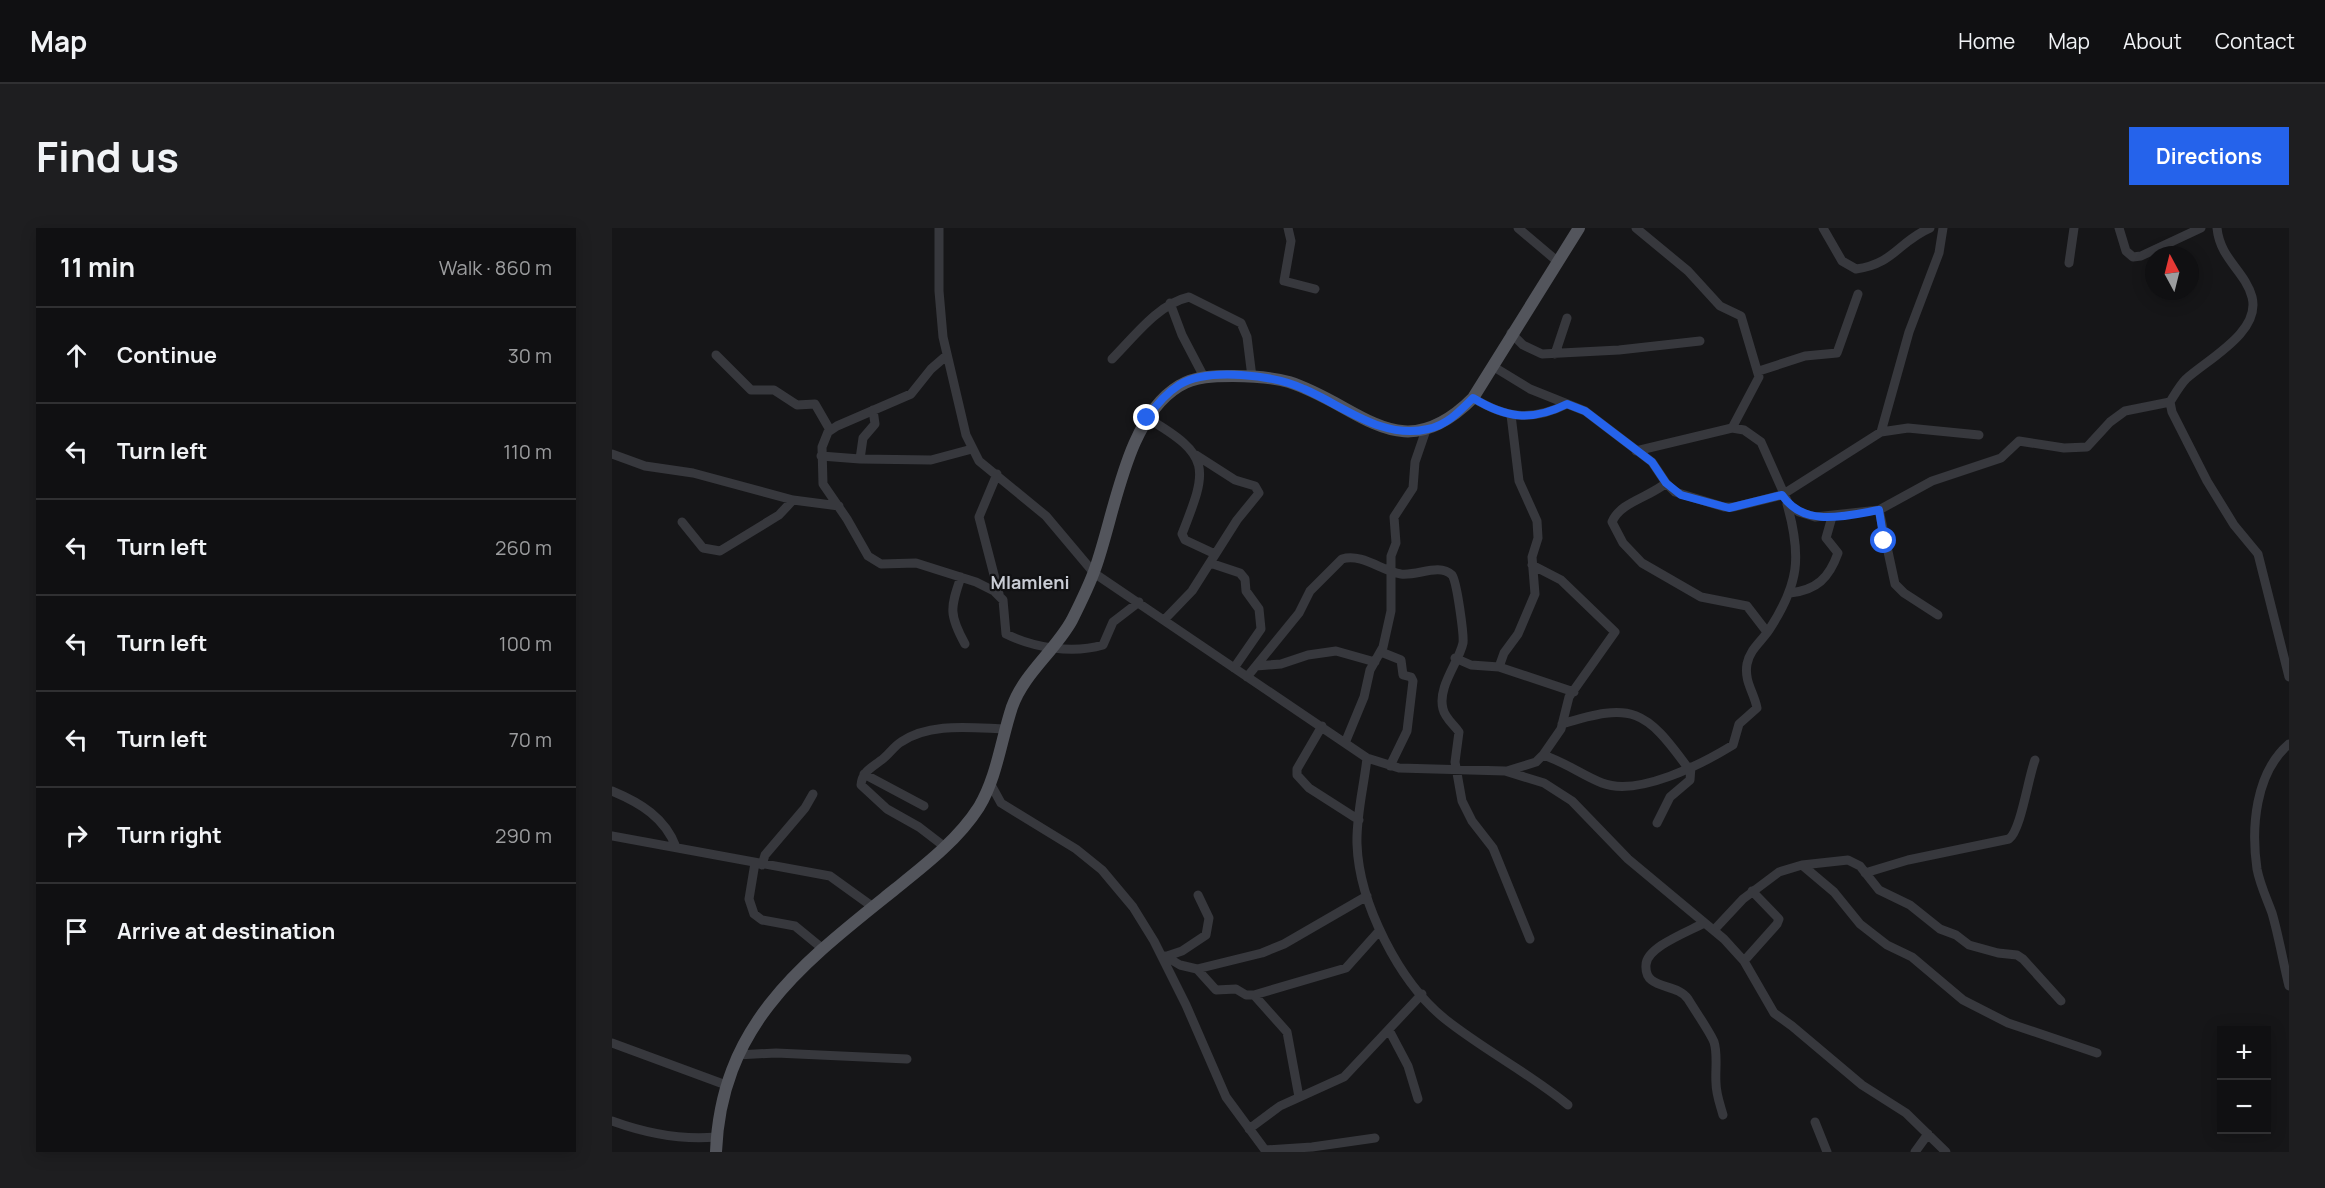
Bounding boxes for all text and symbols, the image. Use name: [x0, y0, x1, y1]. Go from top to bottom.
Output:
text: Map: [30, 22, 87, 60]
text: Home: [1958, 27, 2015, 55]
text: Map: [2048, 27, 2090, 55]
text: About: [2123, 27, 2182, 55]
text: Contact: [2215, 27, 2295, 55]
text: Find us: [36, 127, 179, 185]
button: Directions: [2129, 127, 2289, 185]
north arrow: [2145, 246, 2199, 300]
text: 11 min: [60, 249, 135, 285]
text: Walk · 860 m: [439, 254, 552, 281]
icon: ahead: [60, 339, 93, 372]
text: Continue: [117, 340, 217, 370]
text: 30 m: [508, 342, 552, 369]
route end: [1133, 404, 1159, 430]
icon: left: [60, 435, 93, 468]
text: Turn left: [117, 436, 207, 466]
text: 110 m: [503, 438, 552, 465]
route start: [1870, 527, 1896, 553]
icon: left: [60, 531, 93, 564]
text: Turn left: [117, 532, 207, 562]
text: 260 m: [495, 534, 552, 561]
district label: Mlamleni: [991, 570, 1069, 594]
icon: left: [60, 627, 93, 660]
text: Turn left: [117, 628, 207, 658]
text: 100 m: [499, 630, 552, 657]
icon: left: [60, 723, 93, 756]
text: Turn left: [117, 724, 207, 754]
text: 70 m: [509, 726, 552, 753]
icon: right: [60, 819, 93, 852]
text: Turn right: [117, 820, 222, 850]
text: 290 m: [495, 822, 552, 849]
icon: arrive: [60, 915, 93, 948]
text: Arrive at destination: [117, 916, 335, 946]
map controls: [2217, 1026, 2271, 1134]
button: +: [2217, 1026, 2271, 1080]
button: −: [2217, 1080, 2271, 1134]

